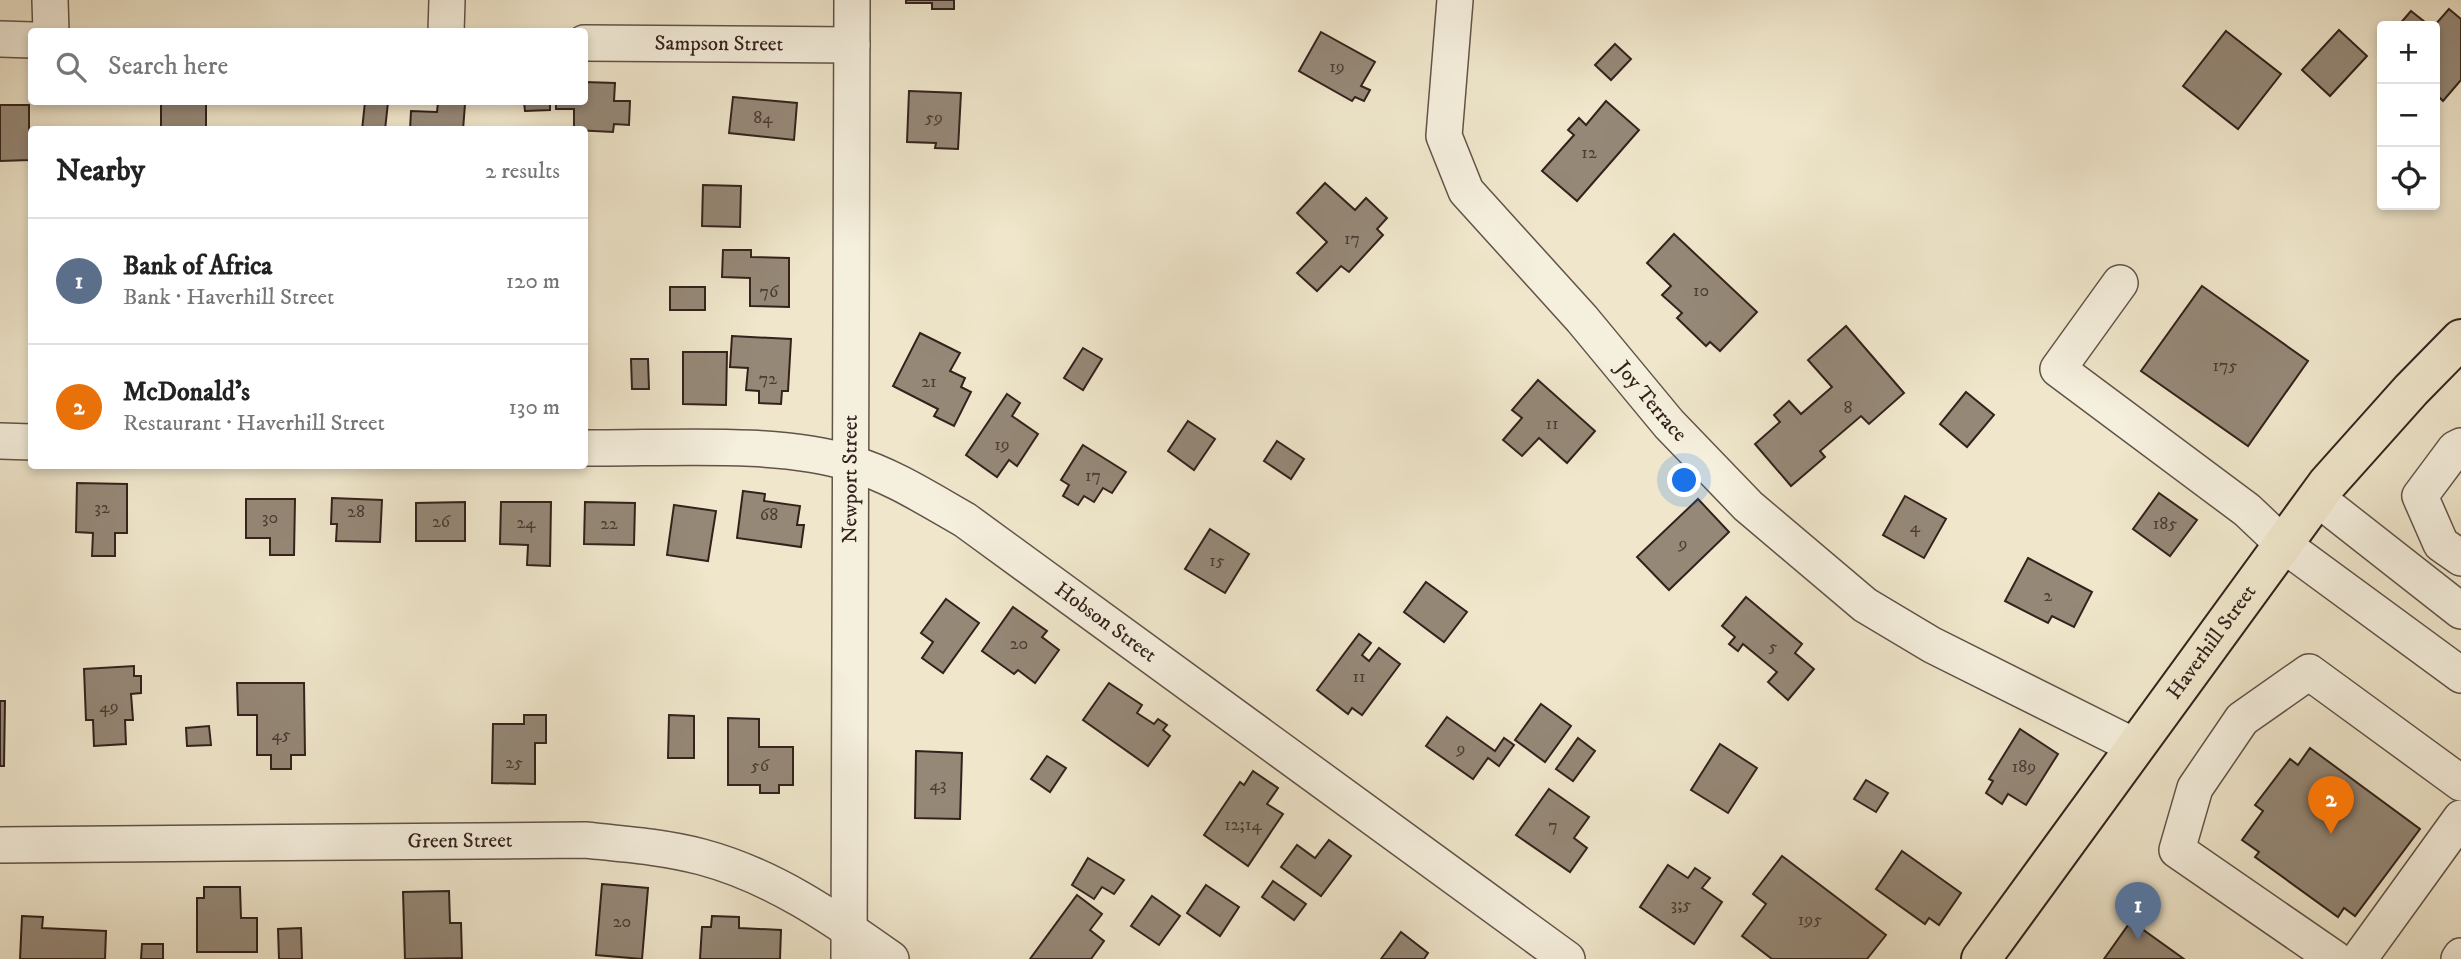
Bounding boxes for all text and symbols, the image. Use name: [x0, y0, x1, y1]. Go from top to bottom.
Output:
map controls: [2377, 21, 2440, 210]
button: +: [2377, 21, 2440, 84]
search box: [28, 28, 588, 105]
street label: Sampson Street: [655, 31, 784, 57]
icon: search: [52, 48, 90, 86]
text: Search here: [108, 50, 228, 83]
house number: 19: [1329, 56, 1345, 78]
button: −: [2377, 84, 2440, 147]
house number: 84: [753, 107, 773, 129]
house number: 59: [925, 107, 943, 129]
house number: 12: [1581, 142, 1597, 164]
button: locate: [2377, 147, 2440, 210]
text: Nearby: [56, 153, 145, 190]
text: 2 results: [485, 157, 560, 186]
house number: 17: [1344, 228, 1360, 250]
text: Bank of Africa: [123, 250, 272, 283]
text: 1: [75, 267, 83, 296]
text: 120 m: [506, 267, 560, 296]
house number: 10: [1693, 280, 1709, 302]
house number: 76: [760, 281, 779, 303]
text: Bank · Haverhill Street: [123, 283, 334, 312]
street label: Joy Terrace: [1608, 354, 1692, 448]
house number: 175: [2213, 355, 2238, 377]
house number: 72: [759, 368, 777, 390]
house number: 21: [921, 371, 937, 393]
text: McDonald's: [123, 376, 250, 409]
text: 2: [73, 393, 85, 422]
text: 130 m: [508, 393, 560, 422]
house number: 8: [1843, 397, 1853, 419]
text: Restaurant · Haverhill Street: [123, 409, 385, 438]
house number: 11: [1545, 413, 1559, 435]
street label: Newport Street: [837, 414, 864, 543]
house number: 19: [994, 434, 1010, 456]
your location: [1667, 463, 1701, 497]
house number: 17: [1085, 465, 1101, 487]
house number: 32: [94, 497, 110, 519]
house number: 28: [347, 501, 365, 523]
house number: 68: [760, 504, 778, 526]
house number: 30: [262, 507, 278, 529]
house number: 26: [432, 511, 451, 533]
house number: 24: [516, 512, 536, 534]
house number: 22: [600, 513, 618, 535]
house number: 185: [2153, 513, 2177, 535]
house number: 4: [1910, 516, 1921, 538]
house number: 9: [1678, 533, 1687, 555]
house number: 15: [1209, 550, 1225, 572]
street label: Hobson Street: [1050, 577, 1162, 668]
street label: Haverhill Street: [2161, 580, 2262, 705]
house number: 2: [2044, 585, 2053, 607]
house number: 20: [1010, 633, 1028, 655]
house number: 5: [1769, 636, 1778, 658]
house number: 11: [1352, 666, 1366, 688]
house number: 49: [99, 696, 119, 718]
house number: 45: [271, 724, 291, 746]
house number: 9: [1456, 738, 1465, 760]
house number: 25: [505, 752, 523, 774]
house number: 56: [751, 755, 770, 777]
house number: 189: [2012, 756, 2036, 778]
house number: 43: [929, 774, 947, 796]
pin: 2: [2308, 776, 2354, 834]
house number: 12;14: [1224, 814, 1263, 836]
house number: 7: [1548, 815, 1558, 837]
street label: Green Street: [407, 828, 513, 855]
pin: 1: [2115, 882, 2161, 940]
house number: 3;5: [1671, 894, 1692, 916]
house number: 195: [1798, 909, 1822, 931]
house number: 20: [613, 911, 631, 933]

